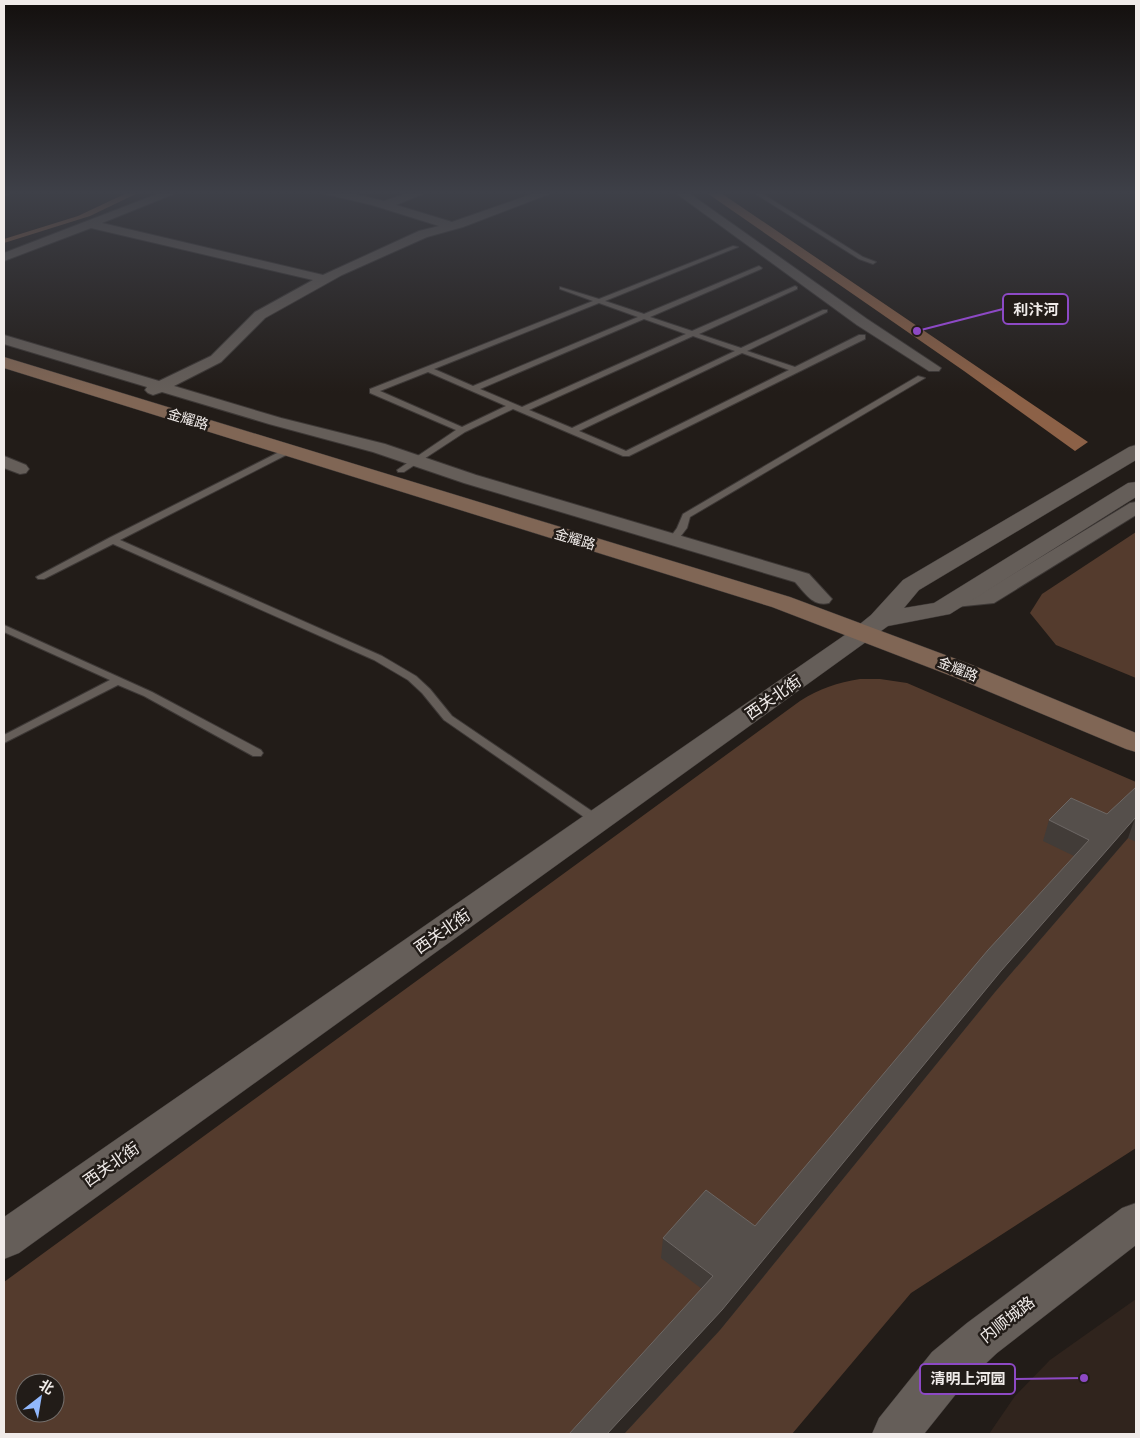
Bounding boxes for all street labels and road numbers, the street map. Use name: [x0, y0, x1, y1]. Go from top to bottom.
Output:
street label: 金耀路: [165, 404, 211, 434]
street label: 金耀路: [552, 524, 598, 554]
street label: 金耀路: [935, 653, 981, 685]
street label: 西关北街: [741, 670, 805, 724]
street label: 西关北街: [410, 904, 474, 958]
street label: 西关北街: [79, 1137, 143, 1191]
street label: 内顺城路: [976, 1291, 1038, 1347]

